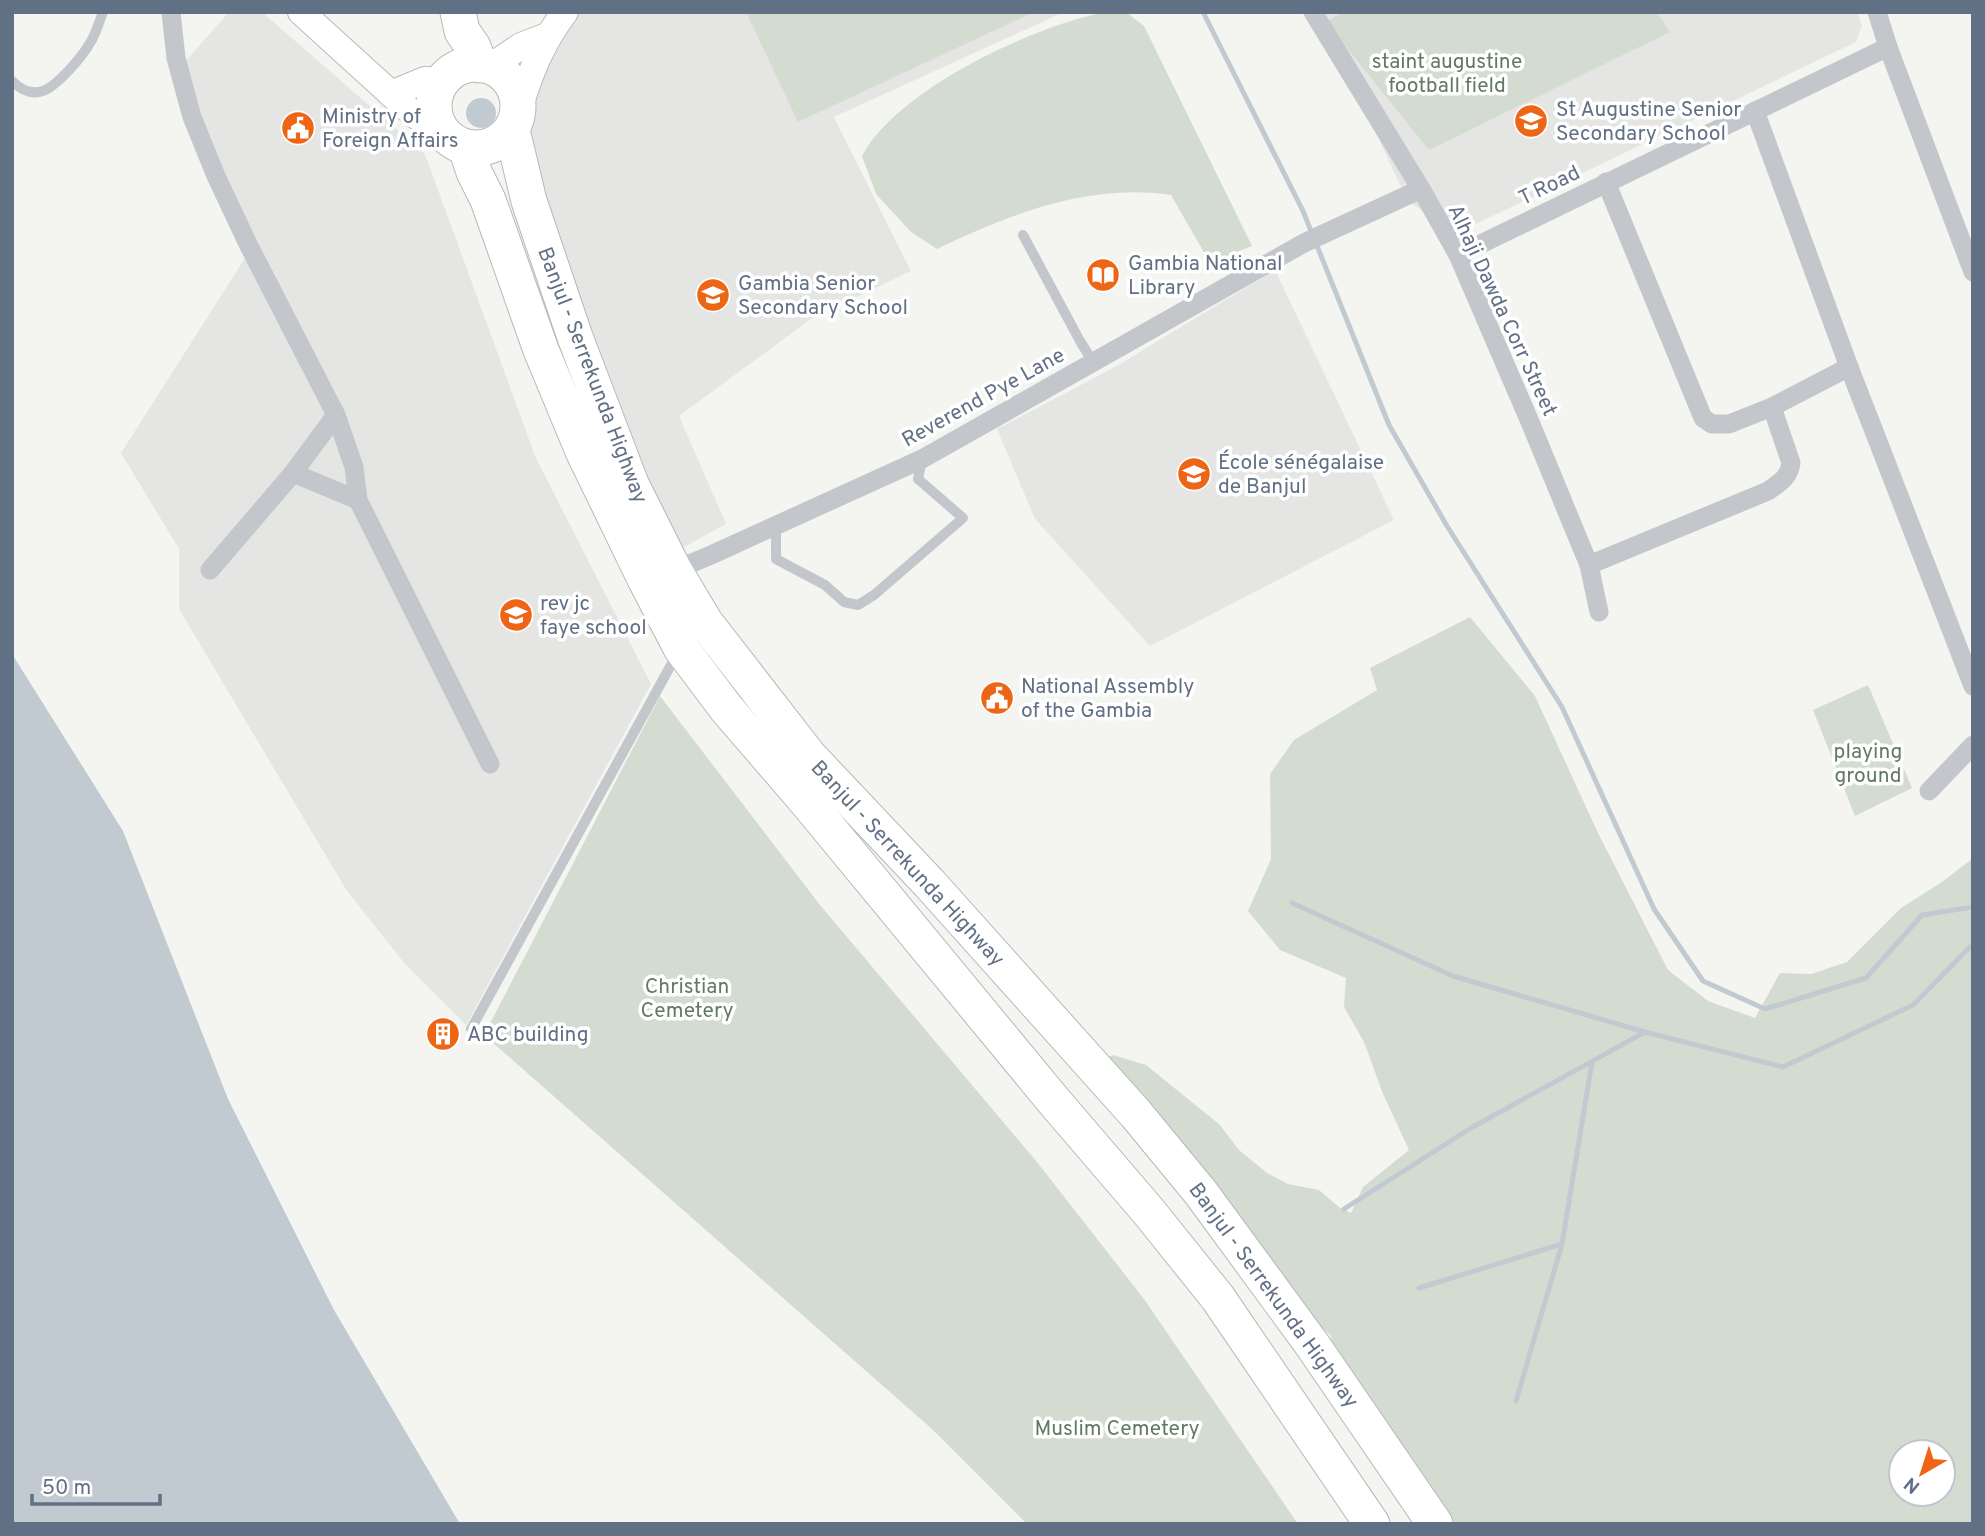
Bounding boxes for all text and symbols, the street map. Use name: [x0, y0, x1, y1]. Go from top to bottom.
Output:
park label: staint augustine football field: [1372, 49, 1522, 100]
place label: St Augustine Senior Secondary School: [1556, 97, 1741, 148]
school or university icon: St Augustine Senior Secondary School: [1512, 102, 1550, 140]
place label: Ministry of Foreign Affairs: [322, 104, 459, 155]
public building icon: Ministry of Foreign Affairs: [279, 109, 317, 147]
street label: T Road: [1515, 160, 1585, 213]
street label: Alhaji Dawda Corr Street: [1441, 200, 1563, 421]
street label: Banjul - Serrekunda Highway: [530, 244, 653, 508]
place label: Gambia National Library: [1128, 251, 1283, 302]
library icon: Gambia National Library: [1084, 256, 1122, 294]
place label: Gambia Senior Secondary School: [738, 271, 908, 322]
school or university icon: Gambia Senior Secondary School: [694, 276, 732, 314]
street label: Reverend Pye Lane: [898, 342, 1070, 454]
place label: École sénégalaise de Banjul: [1218, 449, 1384, 501]
school or university icon: École sénégalaise de Banjul: [1175, 455, 1213, 493]
place label: rev jc faye school: [540, 591, 647, 642]
school or university icon: rev jc faye school: [497, 596, 535, 634]
place label: National Assembly of the Gambia: [1021, 674, 1194, 725]
public building icon: National Assembly of the Gambia: [978, 679, 1016, 717]
park label: playing ground: [1834, 739, 1902, 790]
street label: Banjul - Serrekunda Highway: [804, 755, 1010, 973]
park label: Christian Cemetery: [640, 974, 734, 1025]
building icon: ABC building: [424, 1015, 462, 1053]
place label: ABC building: [467, 1022, 589, 1049]
street label: Banjul - Serrekunda Highway: [1182, 1178, 1364, 1414]
park label: Muslim Cemetery: [1034, 1416, 1200, 1443]
north arrow: [1887, 1438, 1957, 1508]
scale bar: [32, 1462, 159, 1506]
text: N: [1900, 1471, 1925, 1498]
text: 50 m: [42, 1475, 91, 1502]

